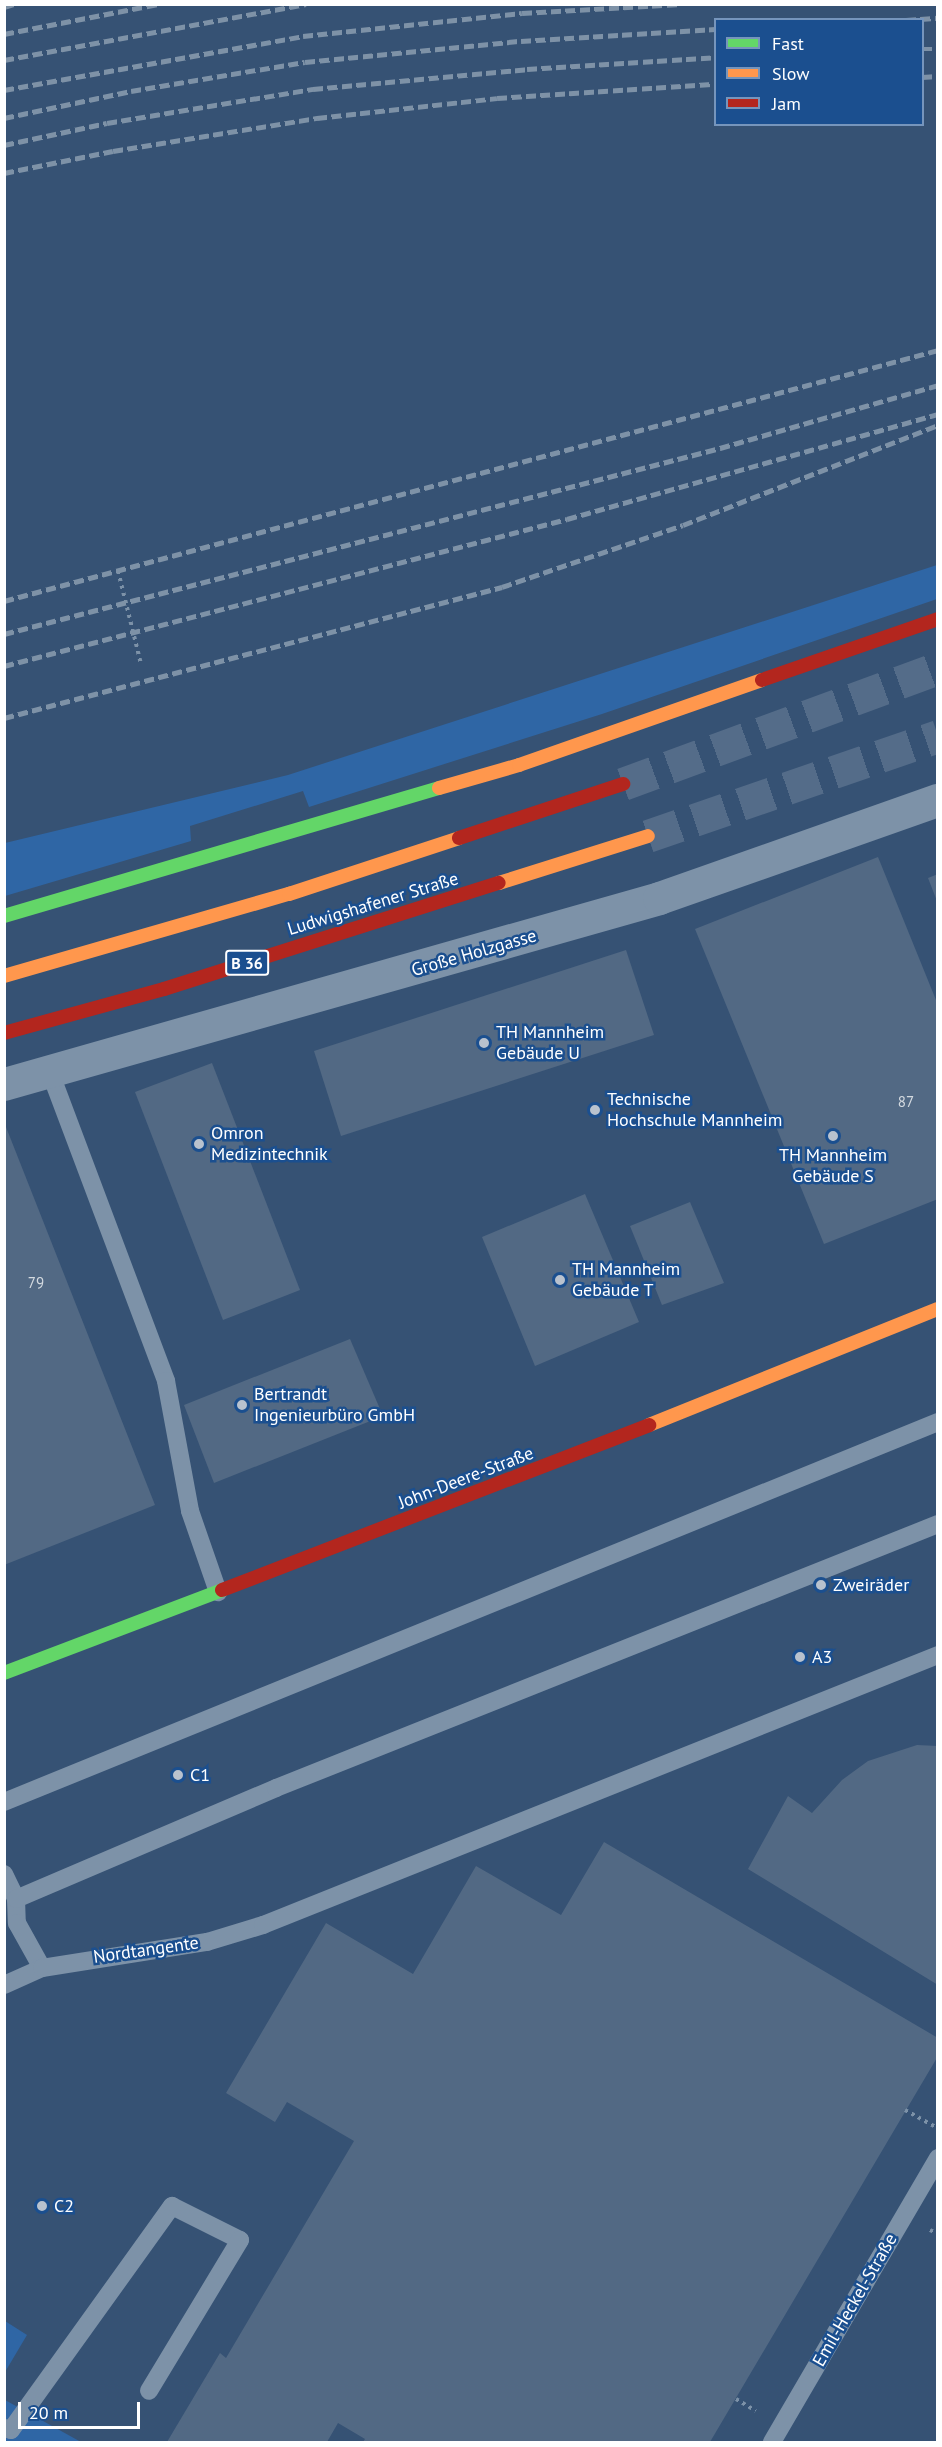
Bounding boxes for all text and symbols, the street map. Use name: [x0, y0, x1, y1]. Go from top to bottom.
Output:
legend: [714, 18, 924, 126]
text: Fast: [772, 32, 804, 55]
text: Slow: [772, 62, 810, 85]
text: Jam: [772, 92, 801, 115]
street label: Ludwigshafener Straße: [285, 868, 461, 940]
street label: Große Holzgasse: [409, 925, 539, 981]
road number: B 36: [224, 950, 270, 976]
place label: TH Mannheim Gebäude U: [496, 1022, 604, 1064]
marker: TH Mannheim Gebäude U: [477, 1036, 491, 1050]
place label: Technische Hochschule Mannheim: [607, 1089, 782, 1132]
house number: 87: [898, 1093, 914, 1111]
marker: Technische Hochschule Mannheim: [588, 1103, 602, 1117]
place label: Omron Medizintechnik: [211, 1123, 328, 1166]
marker: TH Mannheim Gebäude S: [826, 1129, 840, 1143]
marker: Omron Medizintechnik: [192, 1137, 206, 1151]
place label: TH Mannheim Gebäude S: [779, 1145, 887, 1188]
place label: TH Mannheim Gebäude T: [572, 1259, 680, 1302]
marker: TH Mannheim Gebäude T: [553, 1273, 567, 1287]
house number: 79: [28, 1274, 44, 1292]
place label: Bertrandt Ingenieurbüro GmbH: [254, 1384, 415, 1426]
marker: Bertrandt Ingenieurbüro GmbH: [235, 1398, 249, 1412]
street label: John-Deere-Straße: [395, 1442, 537, 1514]
place label: Zweiräder: [833, 1574, 909, 1596]
marker: Zweiräder: [814, 1578, 828, 1592]
place label: A3: [812, 1646, 832, 1668]
marker: A3: [793, 1650, 807, 1664]
place label: C1: [190, 1764, 210, 1786]
marker: C1: [171, 1768, 185, 1782]
street label: Nordtangente: [92, 1932, 200, 1968]
place label: C2: [54, 2195, 74, 2217]
marker: C2: [35, 2199, 49, 2213]
street label: Emil-Heckel-Straße: [808, 2230, 902, 2370]
scale bar: [21, 2390, 142, 2428]
text: 20 m: [29, 2401, 68, 2424]

